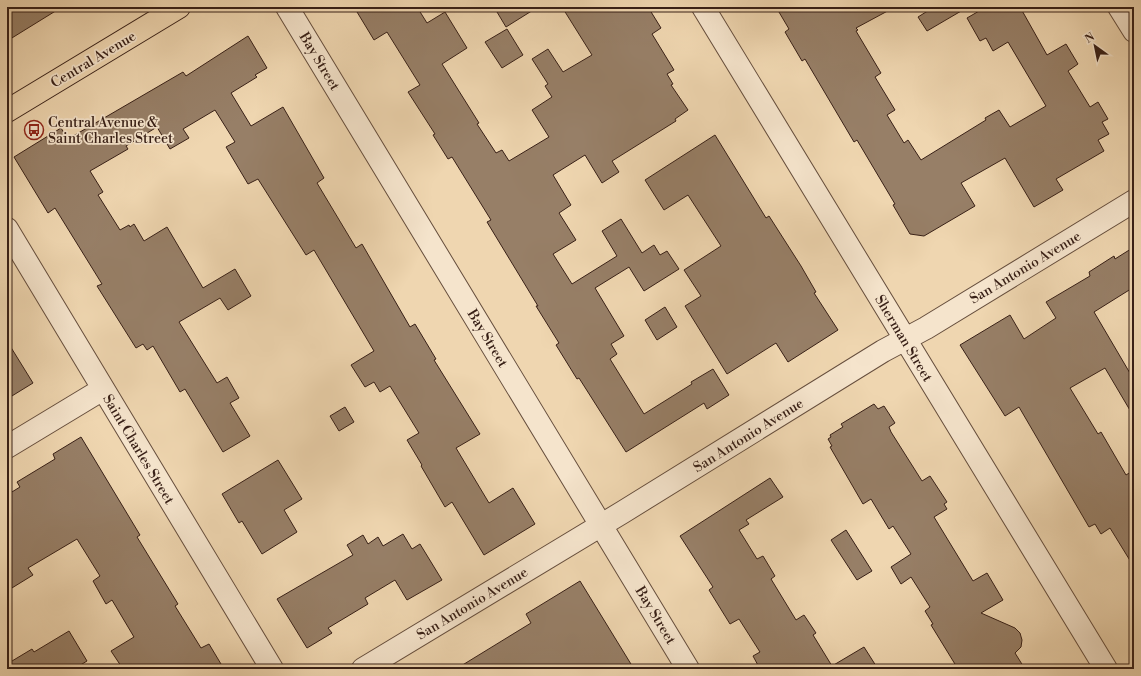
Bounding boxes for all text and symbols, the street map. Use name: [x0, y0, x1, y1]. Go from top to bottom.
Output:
north arrow: [1075, 26, 1115, 66]
street label: Central Avenue: [48, 27, 139, 92]
street label: Bay Street: [294, 28, 343, 94]
text: N: [1083, 30, 1098, 47]
place label: Central Avenue & Saint Charles Street: [48, 114, 173, 148]
bus stop icon: Central Avenue & Saint Charles Street: [23, 119, 45, 141]
street label: San Antonio Avenue: [967, 227, 1085, 308]
street label: Sherman Street: [870, 292, 936, 385]
street label: Bay Street: [462, 305, 511, 371]
street label: Saint Charles Street: [98, 391, 178, 508]
street label: San Antonio Avenue: [690, 395, 807, 477]
street label: San Antonio Avenue: [414, 563, 532, 644]
street label: Bay Street: [630, 582, 679, 648]

